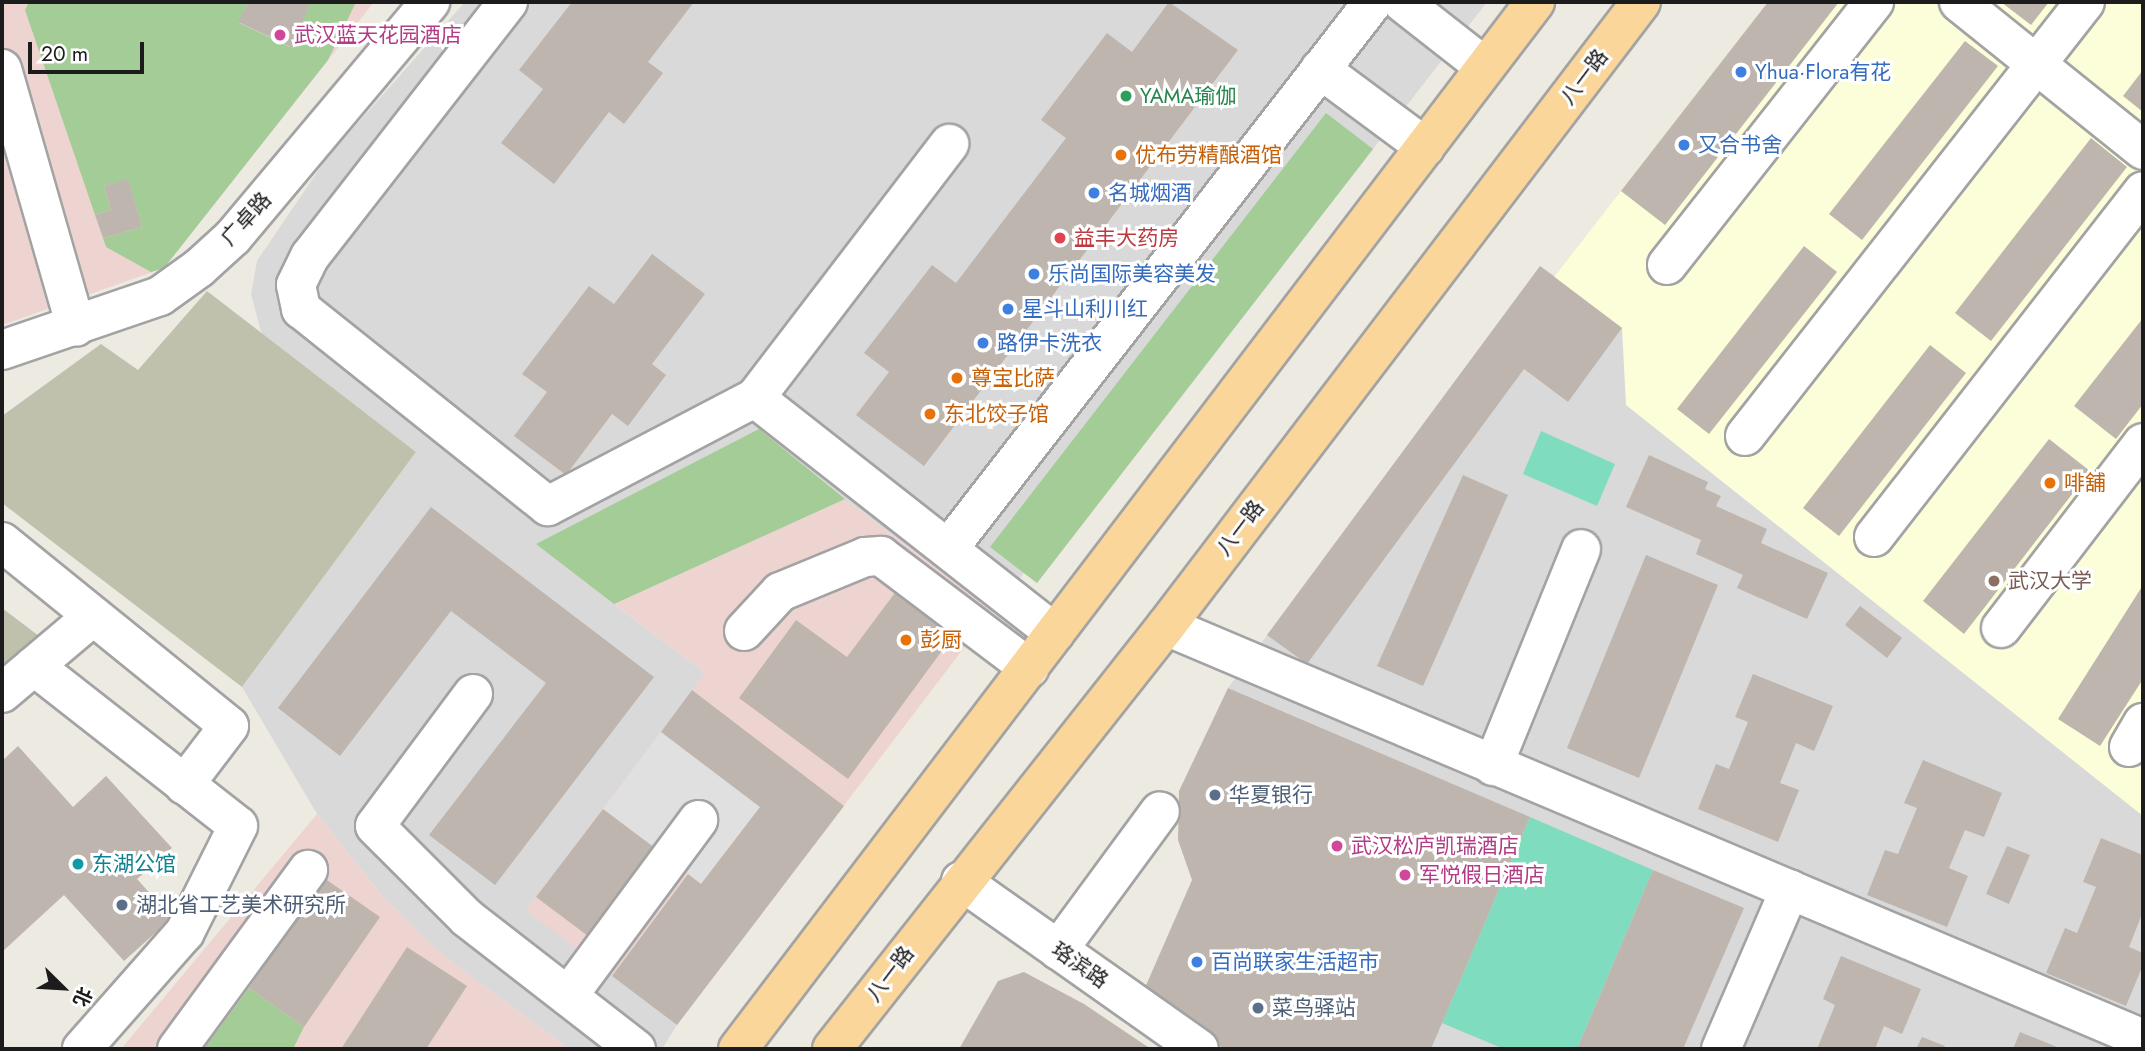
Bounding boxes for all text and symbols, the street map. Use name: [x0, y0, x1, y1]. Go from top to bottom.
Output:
place label: 武汉蓝天花园酒店: [294, 22, 462, 48]
marker: 武汉蓝天花园酒店: [272, 27, 288, 43]
scale bar: [32, 28, 147, 72]
text: 20 m: [41, 39, 88, 69]
street label: 八一路: [1555, 44, 1613, 110]
place label: Yhua·Flora有花: [1755, 59, 1891, 85]
marker: Yhua·Flora有花: [1733, 64, 1749, 80]
place label: YAMA瑜伽: [1140, 83, 1236, 109]
marker: YAMA瑜伽: [1118, 88, 1134, 104]
place label: 又合书舍: [1698, 132, 1782, 158]
marker: 又合书舍: [1676, 137, 1692, 153]
place label: 优布劳精酿酒馆: [1135, 142, 1282, 168]
marker: 优布劳精酿酒馆: [1113, 147, 1129, 163]
place label: 名城烟酒: [1108, 180, 1192, 206]
marker: 名城烟酒: [1086, 185, 1102, 201]
street label: 广卓路: [216, 187, 276, 251]
place label: 益丰大药房: [1074, 225, 1179, 251]
marker: 益丰大药房: [1052, 230, 1068, 246]
place label: 乐尚国际美容美发: [1048, 261, 1216, 287]
marker: 乐尚国际美容美发: [1026, 266, 1042, 282]
place label: 星斗山利川红: [1022, 296, 1148, 322]
marker: 星斗山利川红: [1000, 301, 1016, 317]
place label: 路伊卡洗衣: [997, 330, 1102, 356]
marker: 路伊卡洗衣: [975, 335, 991, 351]
place label: 尊宝比萨: [971, 365, 1055, 391]
marker: 尊宝比萨: [949, 370, 965, 386]
place label: 东北饺子馆: [944, 401, 1049, 427]
marker: 东北饺子馆: [922, 406, 938, 422]
place label: 啡舖: [2064, 470, 2106, 496]
marker: 啡舖: [2042, 475, 2058, 491]
street label: 八一路: [1211, 495, 1269, 561]
place label: 武汉大学: [2008, 568, 2092, 594]
marker: 武汉大学: [1986, 573, 2002, 589]
place label: 彭厨: [920, 627, 962, 653]
marker: 彭厨: [898, 632, 914, 648]
place label: 华夏银行: [1229, 782, 1313, 808]
marker: 华夏银行: [1207, 787, 1223, 803]
place label: 武汉松庐凯瑞酒店: [1351, 833, 1519, 859]
marker: 武汉松庐凯瑞酒店: [1329, 838, 1345, 854]
place label: 东湖公馆: [92, 851, 176, 877]
marker: 东湖公馆: [70, 856, 86, 872]
place label: 军悦假日酒店: [1419, 862, 1545, 888]
marker: 军悦假日酒店: [1397, 867, 1413, 883]
place label: 湖北省工艺美术研究所: [136, 892, 346, 918]
marker: 湖北省工艺美术研究所: [114, 897, 130, 913]
street label: 珞滨路: [1047, 937, 1113, 993]
street label: 八一路: [861, 941, 919, 1007]
place label: 百尚联家生活超市: [1211, 949, 1379, 975]
north arrow: [28, 953, 98, 1023]
marker: 百尚联家生活超市: [1189, 954, 1205, 970]
text: 北: [66, 983, 99, 1011]
place label: 菜鸟驿站: [1272, 995, 1356, 1021]
marker: 菜鸟驿站: [1250, 1000, 1266, 1016]

